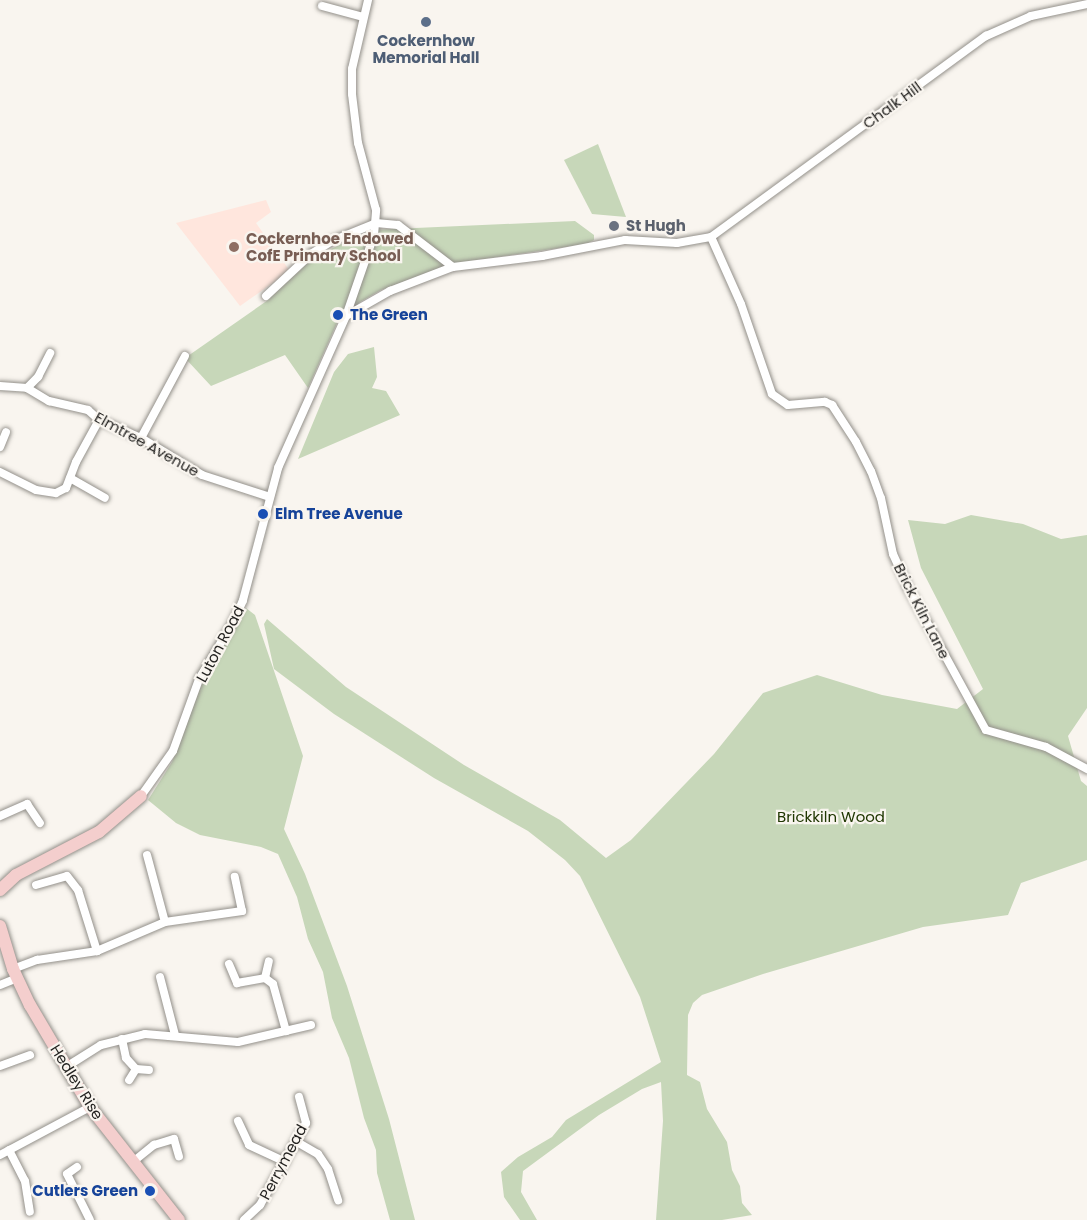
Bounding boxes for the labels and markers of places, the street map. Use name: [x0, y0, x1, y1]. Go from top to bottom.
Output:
marker: Cockernhow Memorial Hall: [419, 15, 433, 29]
place label: Cockernhow Memorial Hall: [372, 31, 480, 66]
place label: St Hugh: [626, 217, 686, 235]
marker: St Hugh: [607, 219, 621, 233]
place label: Cockernhoe Endowed CofE Primary School: [246, 229, 414, 264]
marker: Cockernhoe Endowed CofE Primary School: [227, 240, 241, 254]
place label: The Green: [350, 306, 428, 324]
marker: The Green: [331, 308, 345, 322]
place label: Elm Tree Avenue: [275, 505, 403, 523]
marker: Elm Tree Avenue: [256, 507, 270, 521]
place label: Cutlers Green: [32, 1182, 138, 1200]
marker: Cutlers Green: [143, 1184, 157, 1198]

